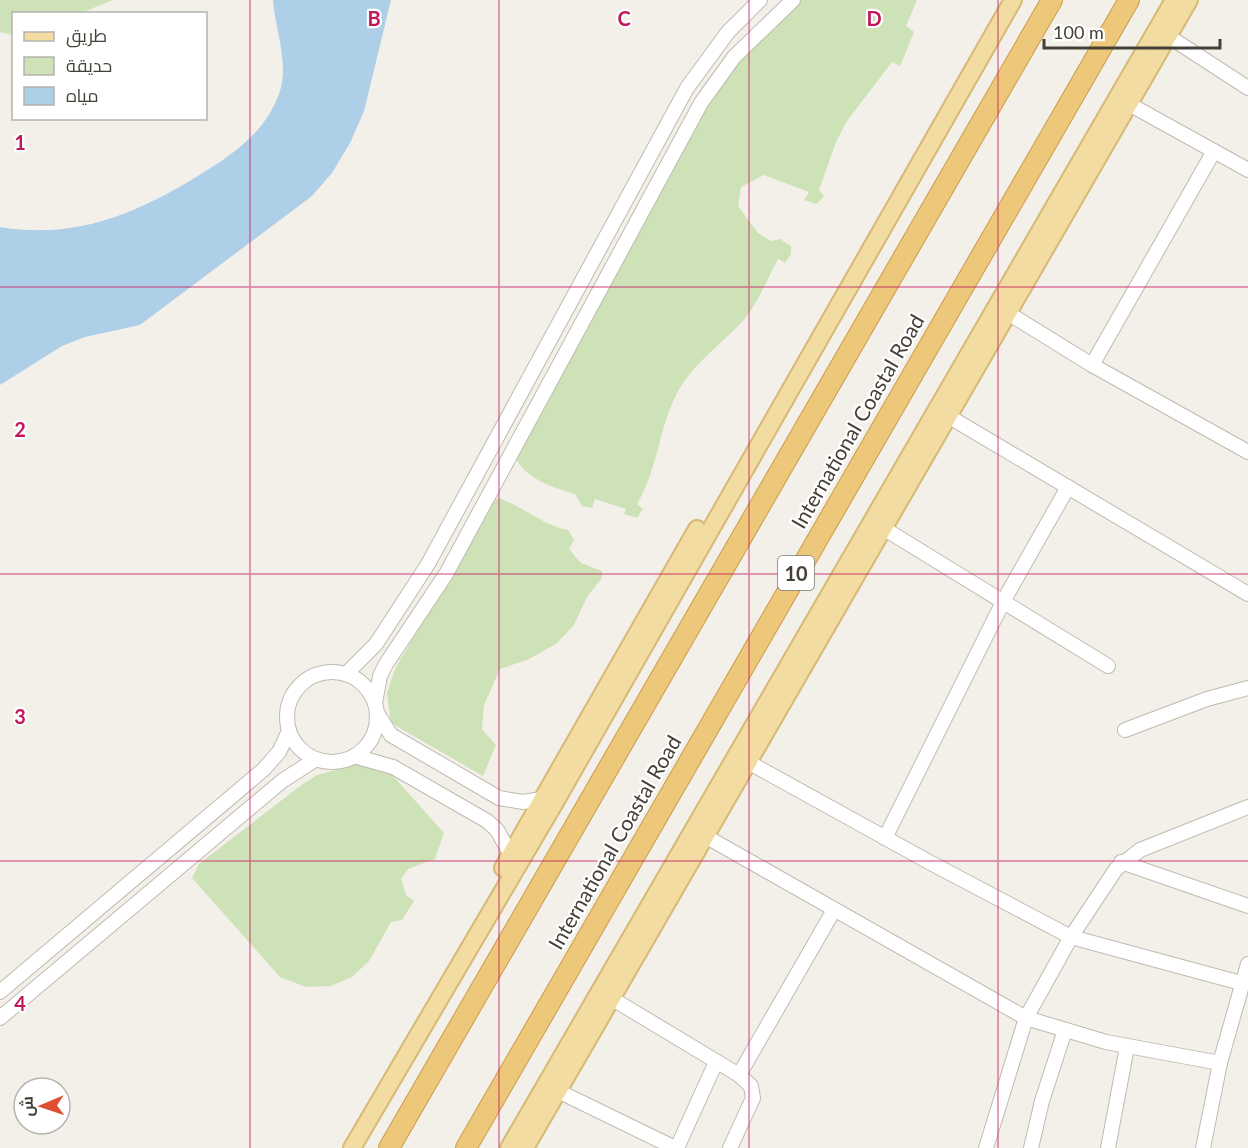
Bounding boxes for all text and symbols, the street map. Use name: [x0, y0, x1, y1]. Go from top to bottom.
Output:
text: B: [367, 6, 381, 30]
text: C: [617, 6, 631, 30]
text: D: [866, 6, 882, 30]
legend: [12, 12, 207, 120]
scale bar: [1044, 12, 1220, 50]
text: 100 m: [1053, 21, 1104, 43]
text: طريق: [66, 24, 107, 48]
text: حديقة: [66, 54, 112, 76]
text: مياه: [66, 84, 99, 106]
text: 1: [14, 130, 26, 154]
street label: International Coastal Road: [785, 310, 929, 532]
text: 2: [14, 417, 26, 441]
road number: 10: [778, 556, 814, 590]
text: 3: [14, 704, 26, 728]
street label: International Coastal Road: [542, 731, 686, 953]
text: 4: [14, 991, 26, 1015]
north arrow: [12, 1076, 72, 1136]
text: ش: [17, 1096, 37, 1117]

